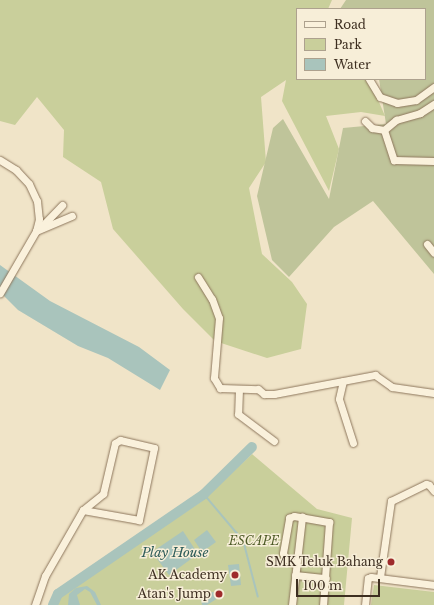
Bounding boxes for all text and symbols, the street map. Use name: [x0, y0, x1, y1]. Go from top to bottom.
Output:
legend: [296, 8, 426, 80]
text: Road: [334, 17, 366, 32]
text: Park: [334, 37, 362, 52]
text: Water: [334, 57, 371, 72]
park label: ESCAPE: [229, 534, 279, 548]
water label: Play House: [142, 545, 208, 561]
place label: SMK Teluk Bahang: [265, 555, 383, 569]
marker: SMK Teluk Bahang: [386, 557, 396, 567]
place label: AK Academy: [148, 568, 227, 582]
marker: AK Academy: [230, 570, 240, 580]
scale bar: [298, 571, 382, 597]
text: 100 m: [303, 578, 342, 593]
place label: Atan's Jump: [138, 587, 211, 601]
marker: Atan's Jump: [214, 589, 224, 599]

